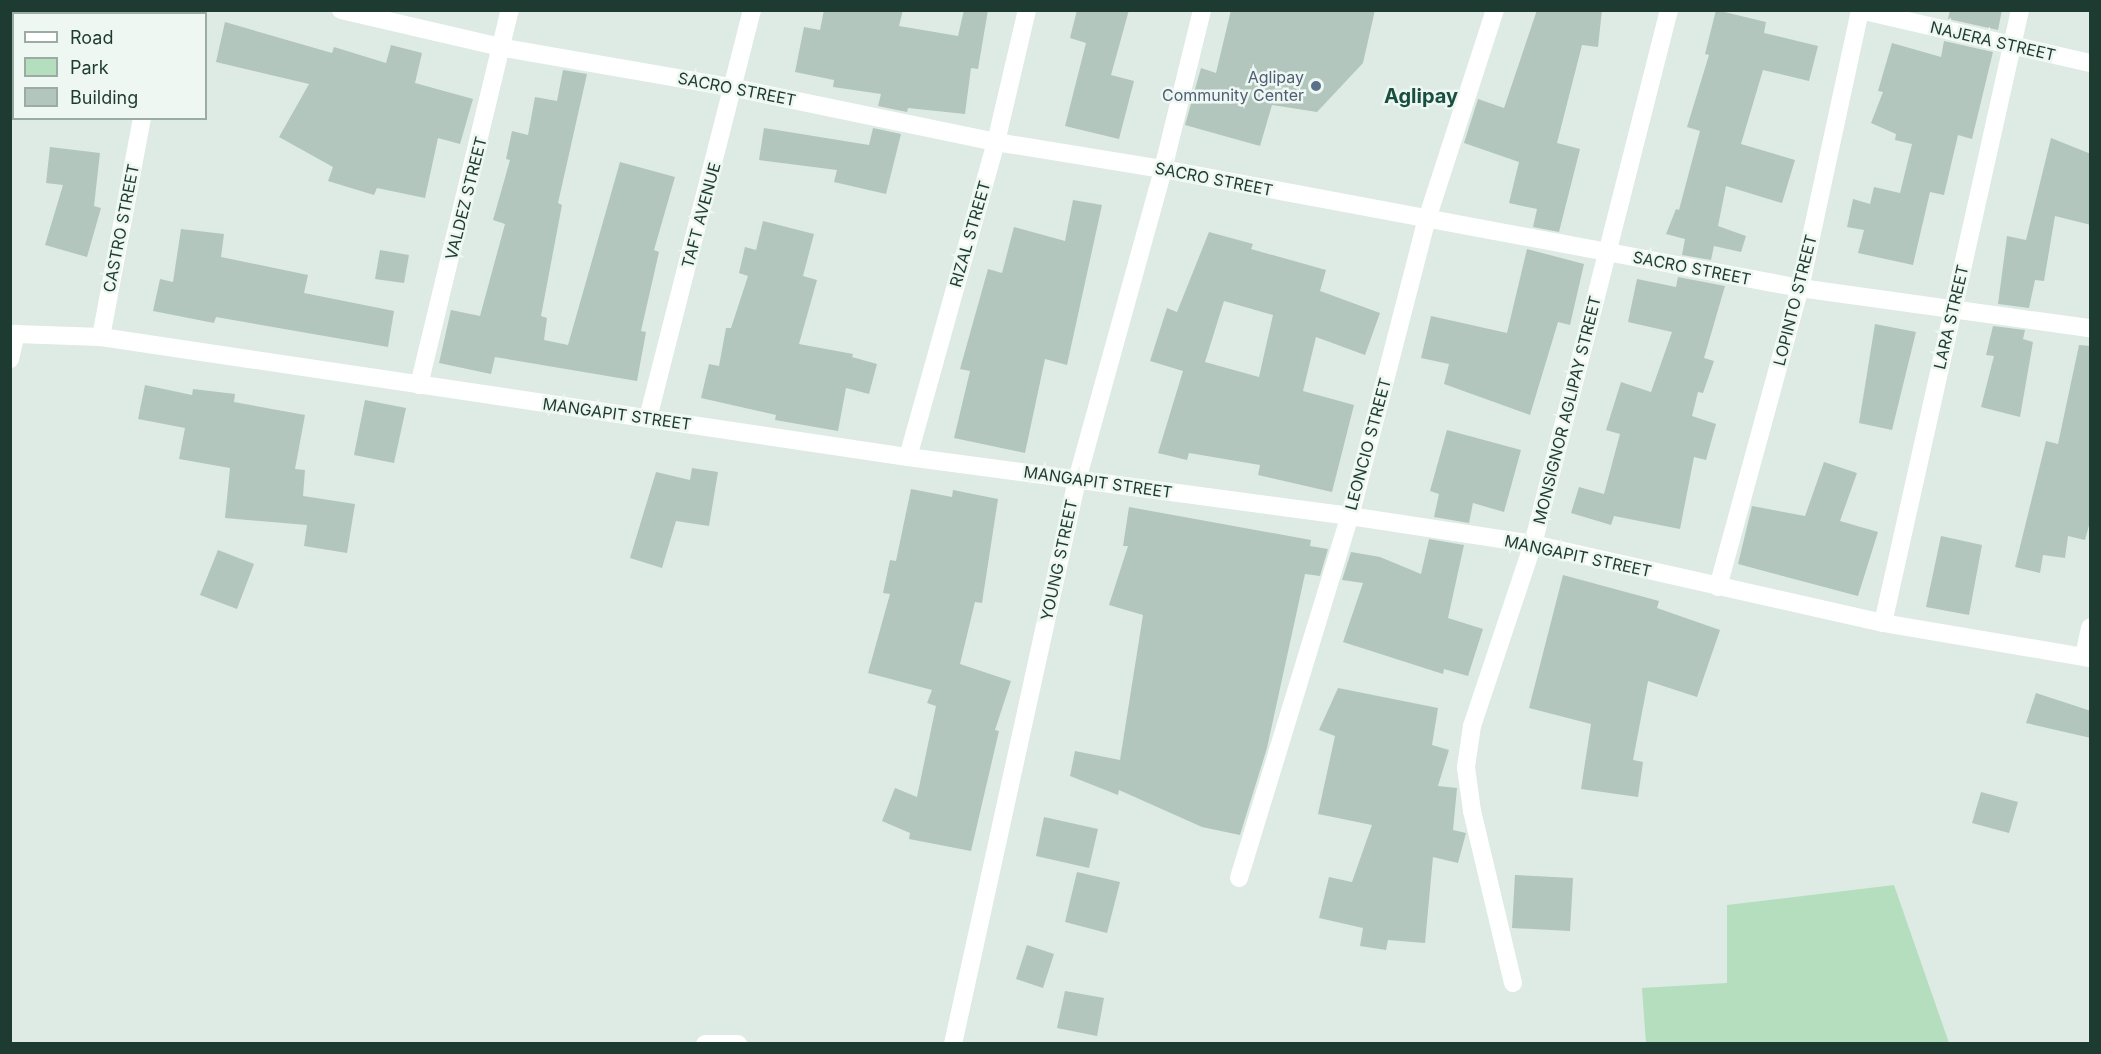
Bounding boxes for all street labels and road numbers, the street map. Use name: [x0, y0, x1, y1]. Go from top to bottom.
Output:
street label: NAJERA STREET: [1928, 17, 2058, 65]
street label: SACRO STREET: [676, 68, 798, 110]
street label: VALDEZ STREET: [441, 134, 491, 262]
street label: SACRO STREET: [1153, 158, 1275, 200]
street label: TAFT AVENUE: [678, 160, 724, 270]
street label: CASTRO STREET: [99, 162, 143, 294]
street label: RIZAL STREET: [946, 179, 994, 289]
street label: LOPINTO STREET: [1769, 232, 1821, 368]
street label: SACRO STREET: [1631, 247, 1753, 289]
street label: LARA STREET: [1930, 263, 1972, 371]
street label: MONSIGNOR AGLIPAY STREET: [1529, 294, 1605, 526]
street label: LEONCIO STREET: [1341, 376, 1395, 512]
street label: MANGAPIT STREET: [541, 394, 693, 434]
street label: MANGAPIT STREET: [1022, 462, 1174, 502]
street label: YOUNG STREET: [1037, 498, 1081, 622]
street label: MANGAPIT STREET: [1503, 531, 1653, 581]

